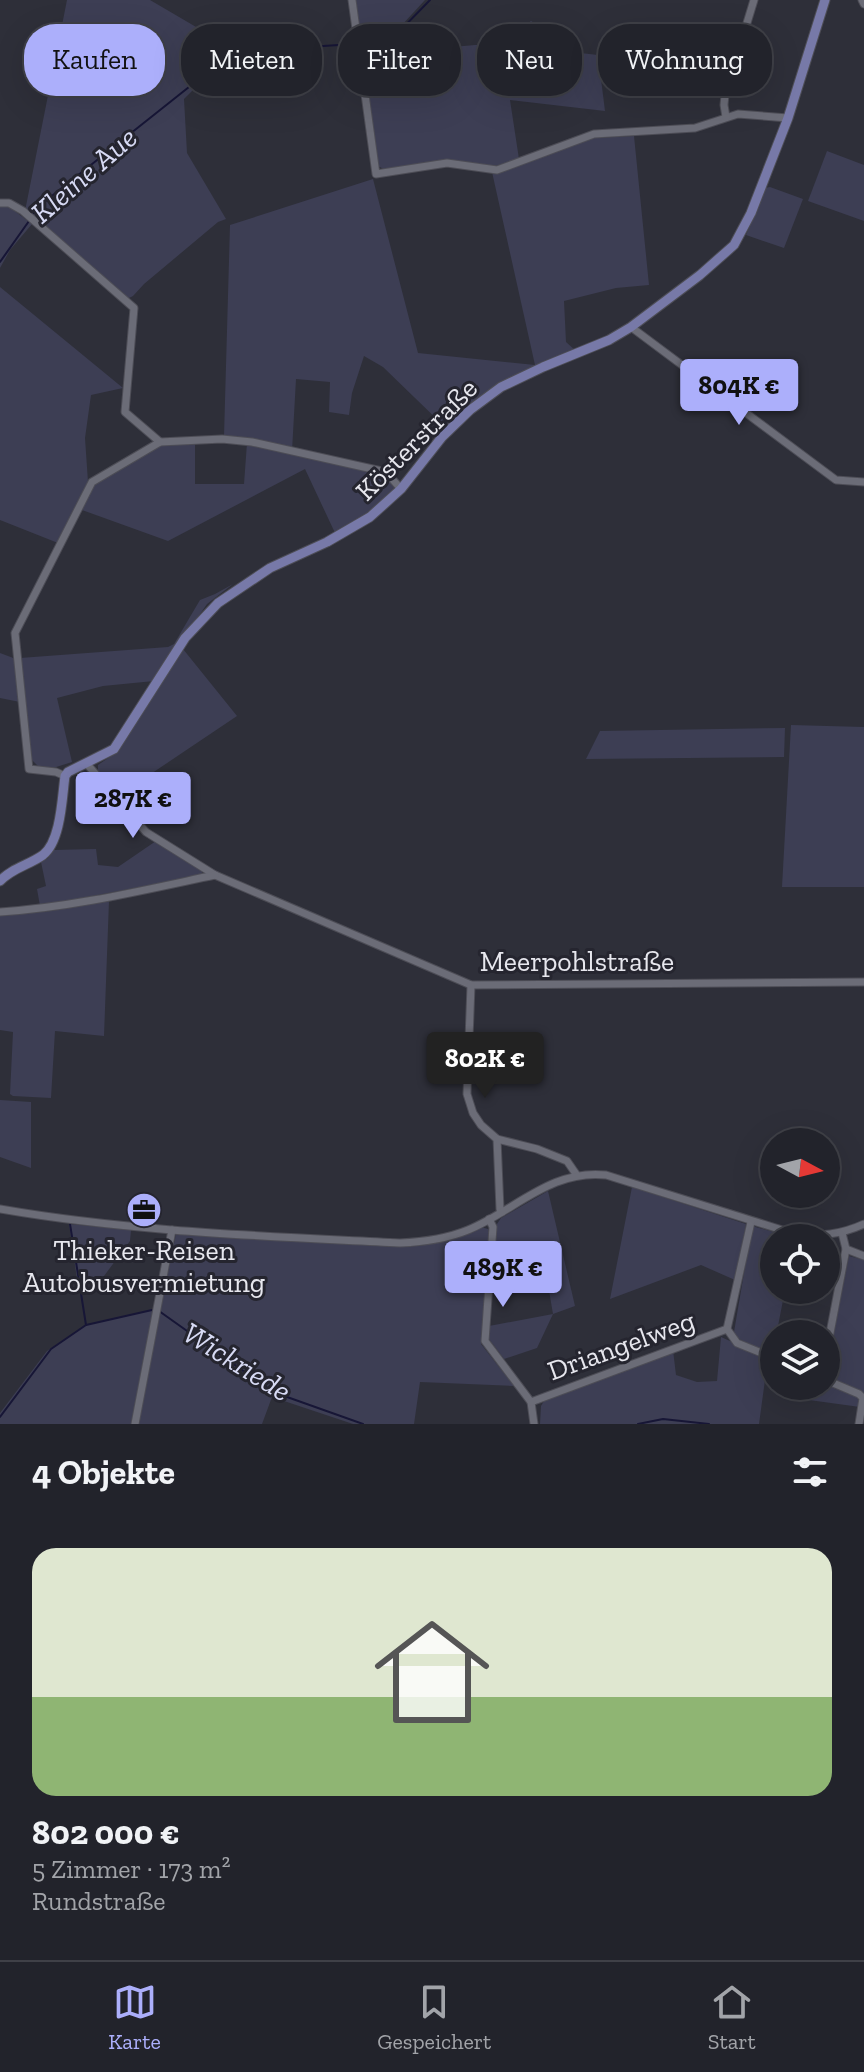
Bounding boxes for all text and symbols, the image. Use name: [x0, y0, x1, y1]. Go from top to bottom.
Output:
chip: Kaufen: [24, 24, 165, 96]
chip: Mieten: [181, 24, 322, 96]
chip: Filter: [338, 24, 461, 96]
chip: Neu: [477, 24, 582, 96]
chip: Wohnung: [598, 24, 772, 96]
water label: Kleine Aue: [24, 119, 144, 231]
pin: 804K €: [674, 359, 804, 427]
text: 804K €: [698, 369, 780, 401]
street label: Kösterstraße: [349, 372, 484, 507]
pin: 287K €: [68, 772, 198, 840]
text: 287K €: [94, 782, 172, 814]
street label: Meerpohlstraße: [480, 945, 674, 978]
pin: 802K €: [420, 1032, 550, 1100]
text: 802K €: [445, 1042, 525, 1074]
north arrow: [760, 1128, 840, 1208]
map controls: [760, 1128, 840, 1400]
office icon: Thieker-Reisen Autobusvermietung: [125, 1191, 163, 1229]
button: locate: [760, 1224, 840, 1304]
place label: Thieker-Reisen Autobusvermietung: [23, 1234, 265, 1299]
pin: 489K €: [438, 1241, 568, 1309]
text: 489K €: [463, 1251, 543, 1283]
street label: Driangelweg: [543, 1304, 699, 1387]
water label: Wickriede: [176, 1315, 298, 1409]
button: layers: [760, 1320, 840, 1400]
icon: filters: [788, 1450, 832, 1494]
text: 4 Objekte: [32, 1452, 175, 1493]
icon: home: [360, 1600, 504, 1744]
text: 802 000 €: [32, 1812, 180, 1853]
text: 5 Zimmer · 173 m²: [32, 1853, 230, 1885]
text: Rundstraße: [32, 1885, 165, 1917]
tab: Karte: [108, 1980, 161, 2055]
tab: Gespeichert: [377, 1980, 491, 2055]
tab: Start: [708, 1980, 756, 2055]

